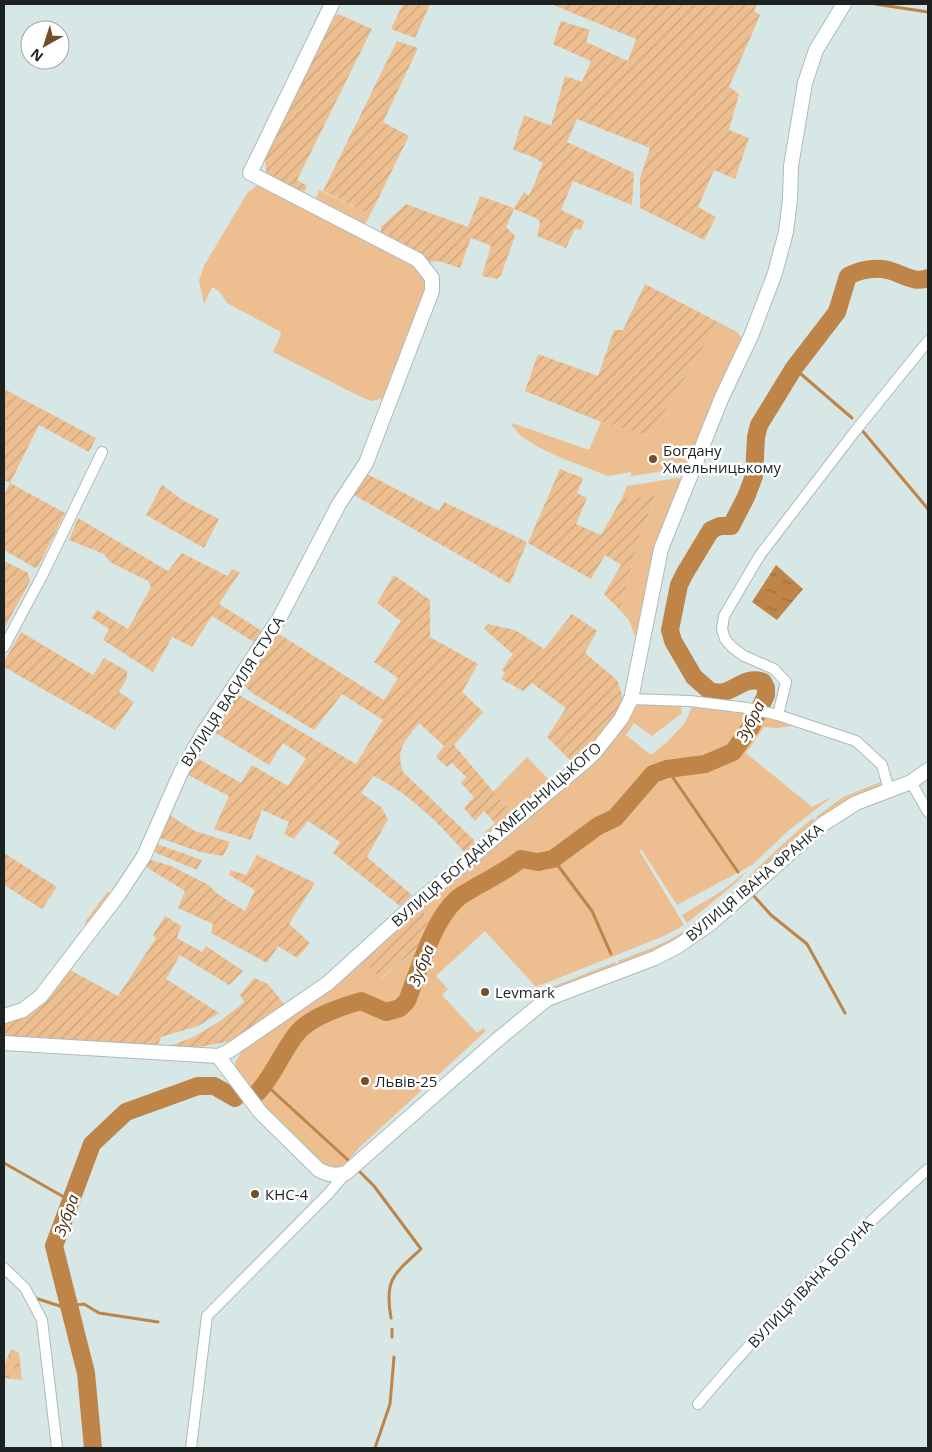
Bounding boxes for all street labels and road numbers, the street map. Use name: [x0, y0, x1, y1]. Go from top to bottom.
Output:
street label: ВУЛИЦЯ ВАСИЛЯ СТУСА: [176, 612, 288, 770]
street label: ВУЛИЦЯ БОГДАНА ХМЕЛЬНИЦЬКОГО: [387, 737, 605, 931]
street label: ВУЛИЦЯ ІВАНА ФРАНКА: [681, 818, 827, 945]
street label: ВУЛИЦЯ ІВАНА БОГУНА: [743, 1214, 877, 1352]

